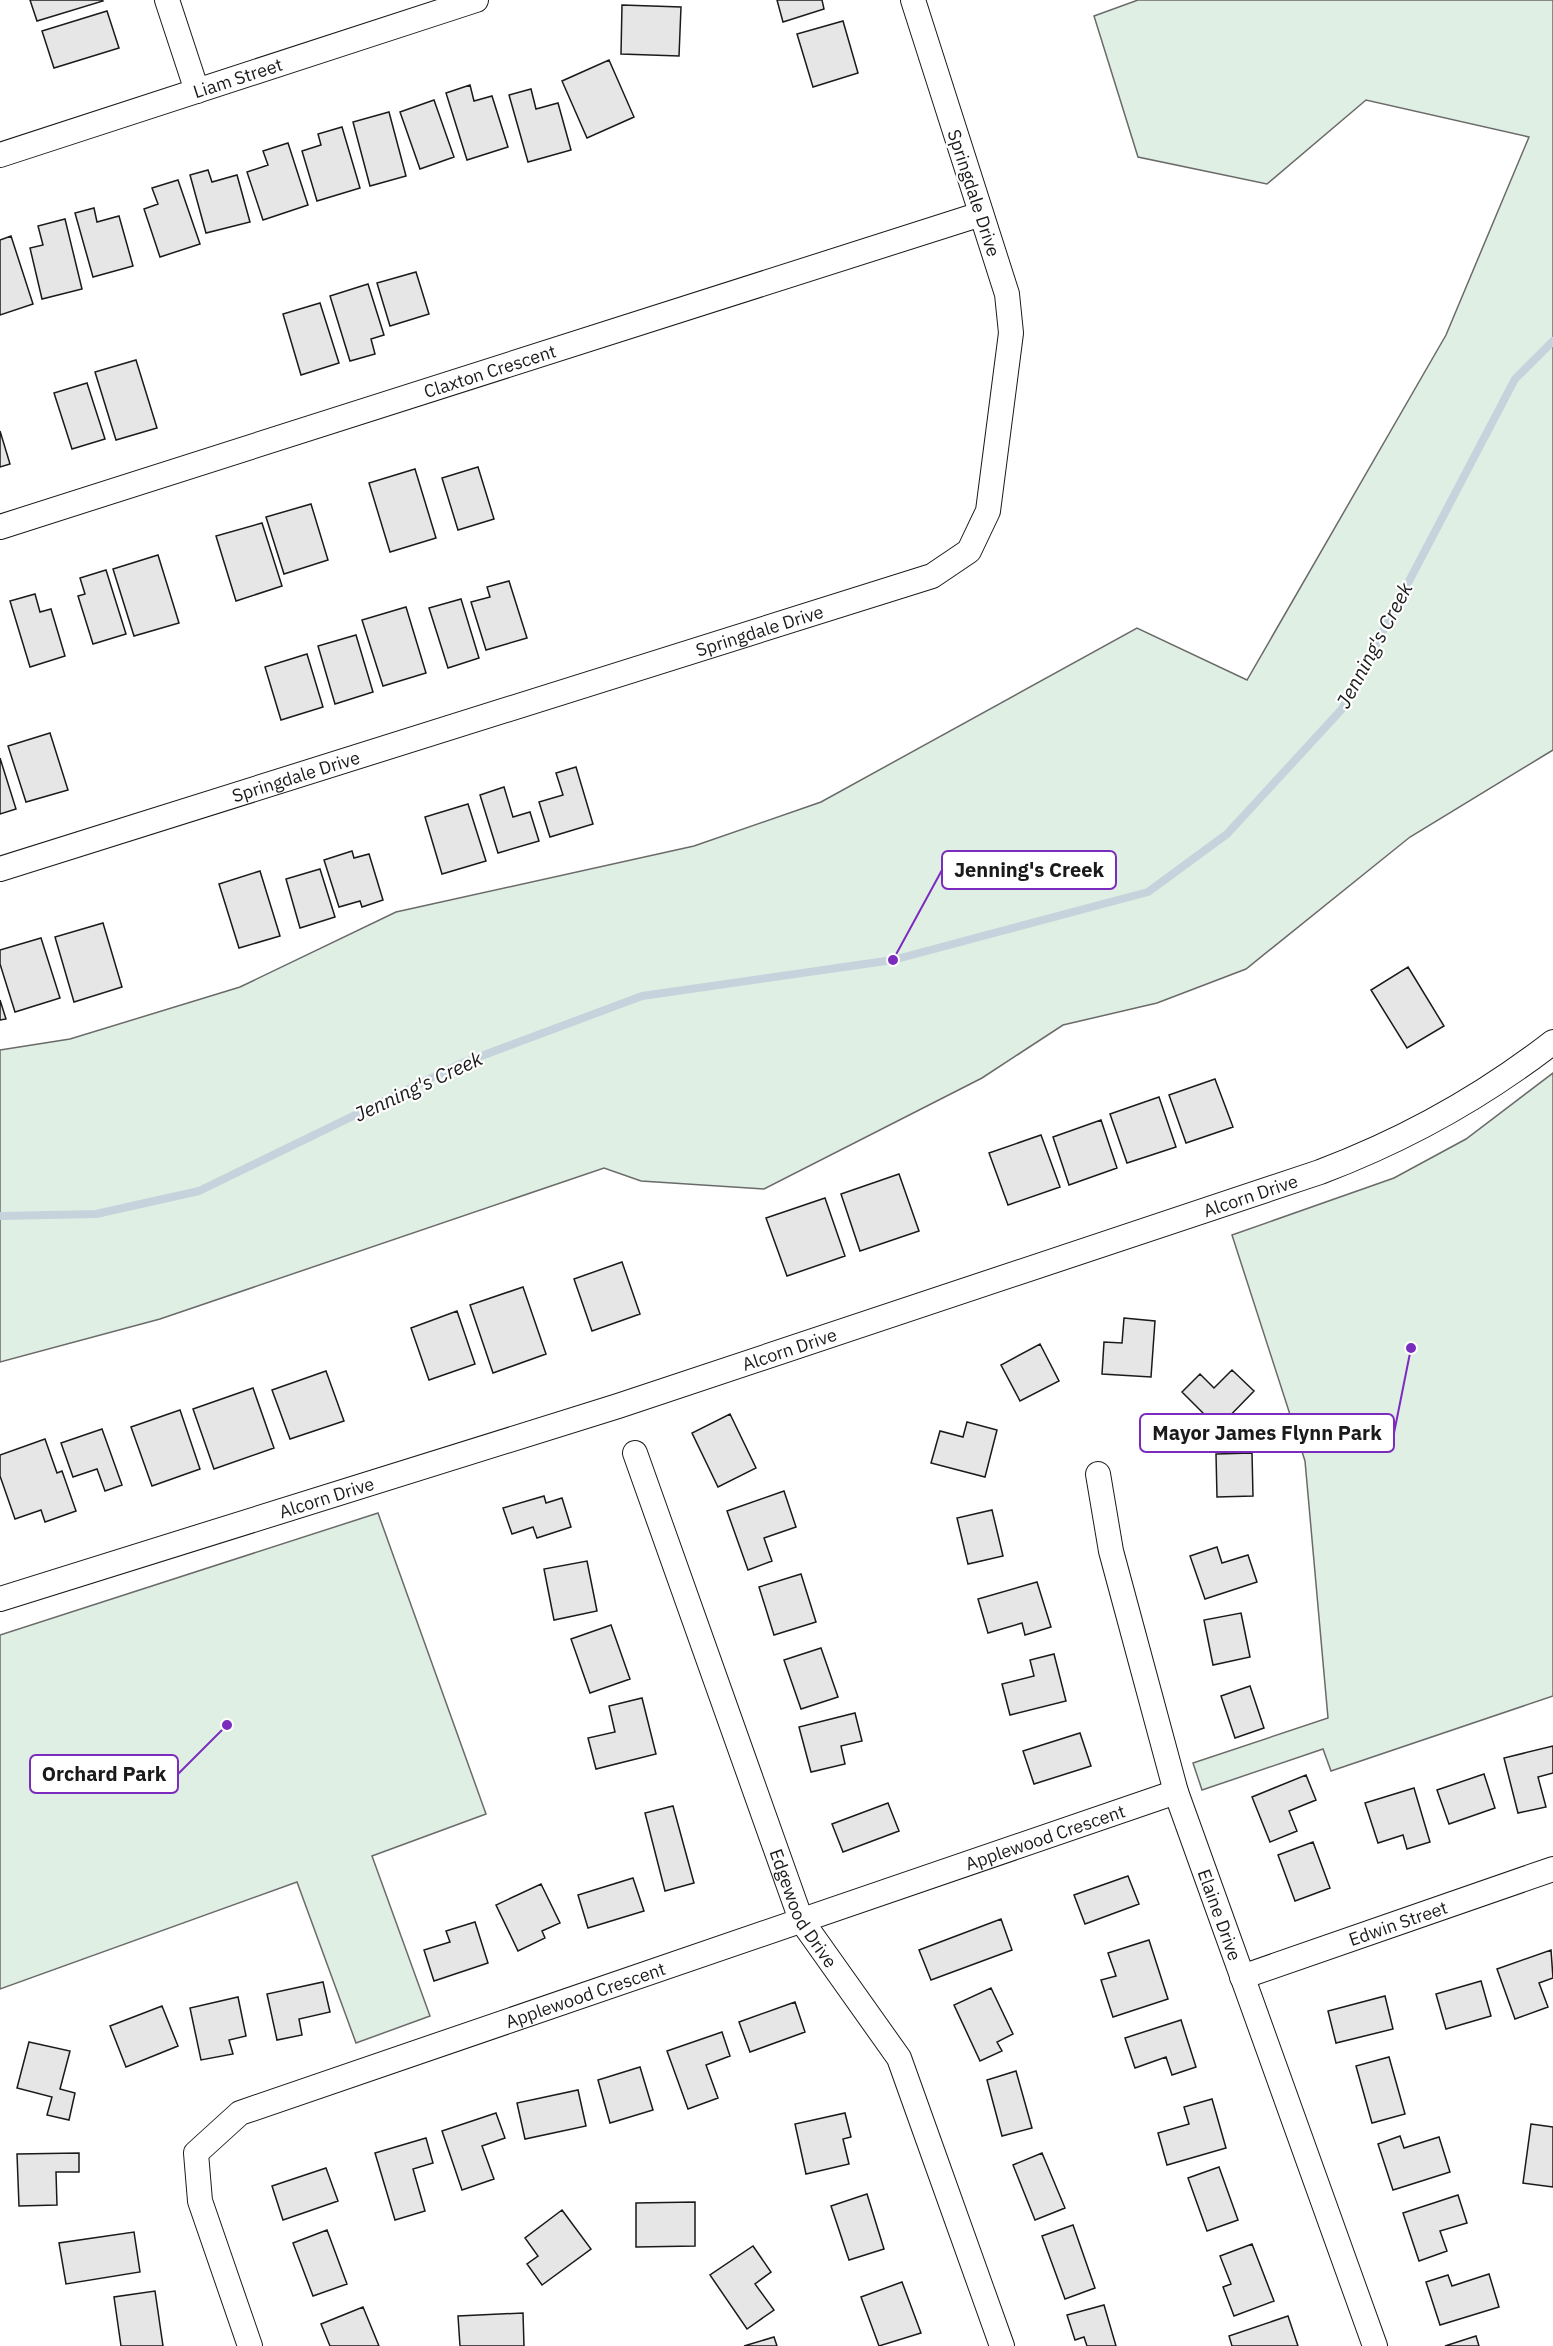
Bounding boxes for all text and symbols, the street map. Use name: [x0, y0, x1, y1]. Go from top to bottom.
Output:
street label: Liam Street: [190, 52, 285, 103]
street label: Springdale Drive: [943, 126, 1005, 260]
street label: Claxton Crescent: [421, 339, 559, 403]
water label: Jenning's Creek: [1330, 577, 1419, 712]
street label: Springdale Drive: [693, 599, 826, 661]
street label: Springdale Drive: [229, 745, 363, 807]
callout: Jenning's Creek: [942, 851, 1116, 889]
text: Jenning's Creek: [954, 856, 1105, 883]
water label: Jenning's Creek: [350, 1044, 487, 1127]
street label: Alcorn Drive: [1200, 1169, 1301, 1222]
street label: Alcorn Drive: [739, 1322, 840, 1375]
callout: Mayor James Flynn Park: [1140, 1414, 1394, 1452]
text: Mayor James Flynn Park: [1152, 1419, 1382, 1446]
street label: Alcorn Drive: [276, 1471, 377, 1523]
callout: Orchard Park: [30, 1755, 178, 1793]
text: Orchard Park: [42, 1760, 167, 1787]
street label: Applewood Crescent: [962, 1799, 1128, 1875]
street label: Edgewood Drive: [765, 1846, 843, 1972]
street label: Elaine Drive: [1193, 1866, 1247, 1964]
street label: Edwin Street: [1345, 1895, 1450, 1951]
street label: Applewood Crescent: [502, 1957, 668, 2033]

